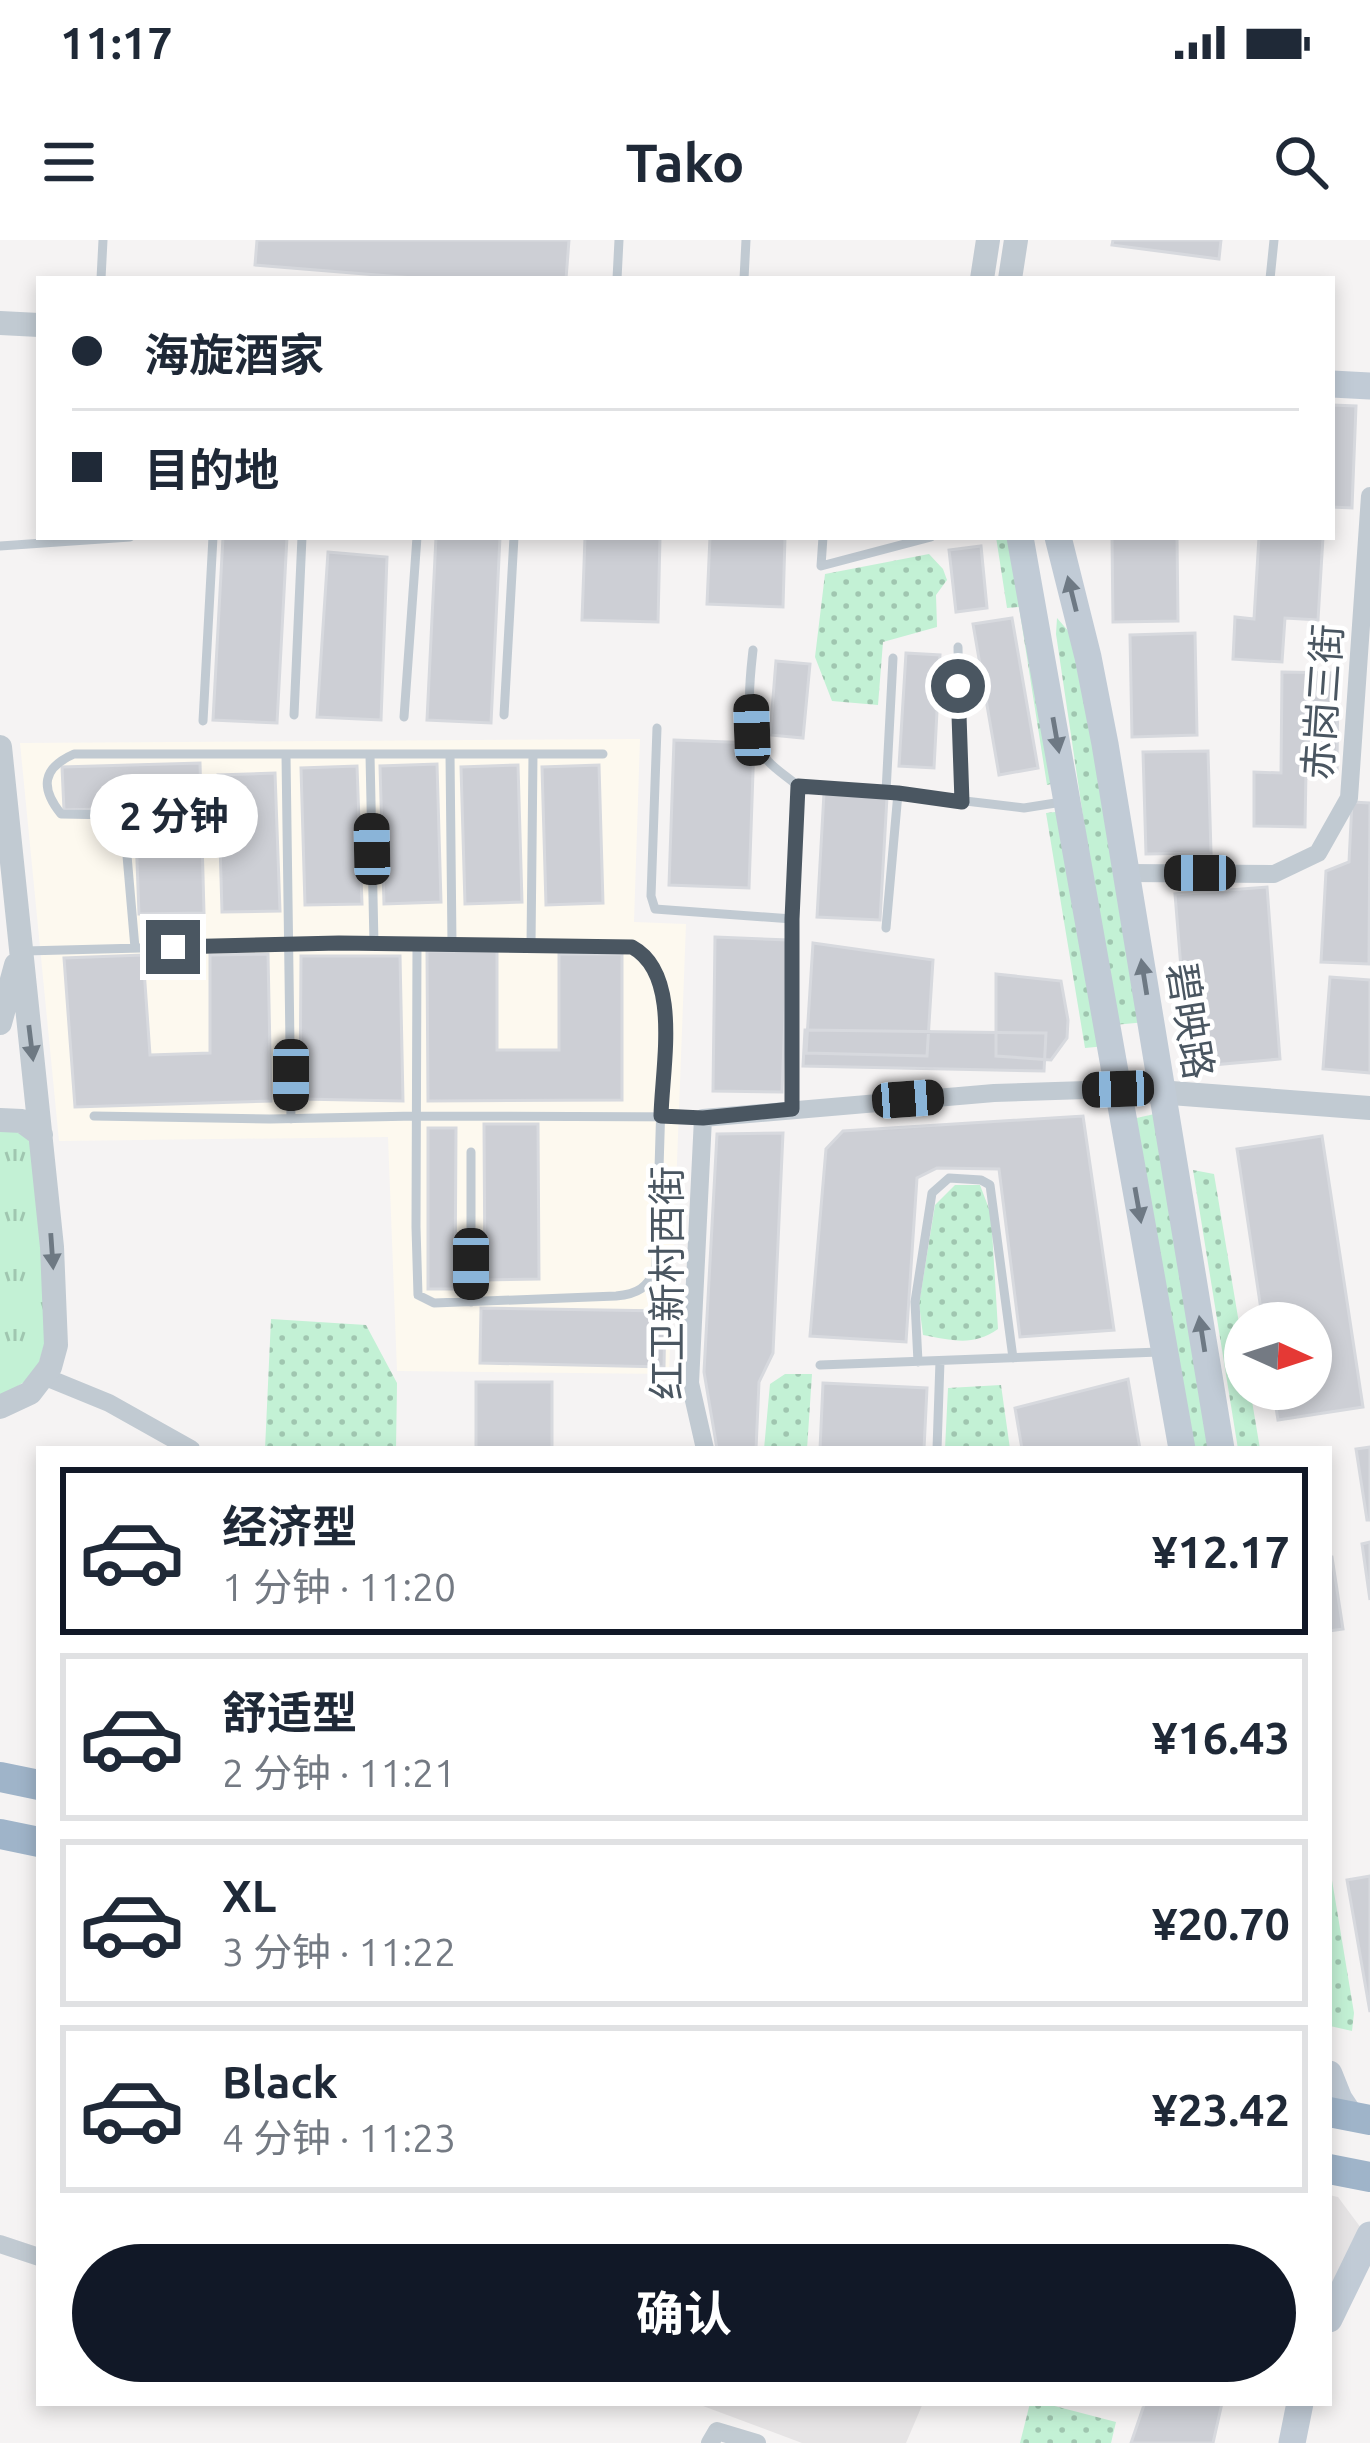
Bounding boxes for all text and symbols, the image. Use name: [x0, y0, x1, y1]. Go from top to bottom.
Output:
text: 11:17: [60, 17, 173, 68]
icon: menu: [36, 129, 102, 195]
icon: search: [1268, 129, 1334, 195]
text: Tako: [625, 132, 745, 192]
text: 海旋酒家: [144, 329, 324, 380]
text: 目的地: [144, 444, 279, 495]
one-way arrow: [1062, 576, 1081, 613]
street label: 赤岗三街: [1295, 623, 1349, 781]
route start: [931, 659, 985, 713]
car: [733, 693, 771, 767]
one-way arrow: [1047, 716, 1066, 754]
callout: 2 分钟: [89, 773, 257, 857]
text: 2 分钟: [119, 794, 229, 837]
car: [353, 813, 391, 885]
car: [1164, 855, 1236, 891]
route end: [146, 920, 200, 974]
one-way arrow: [1135, 958, 1153, 996]
street label: 碧映路: [1161, 960, 1221, 1082]
one-way arrow: [21, 1025, 40, 1062]
car: [273, 1039, 309, 1111]
car: [1081, 1070, 1155, 1108]
car: [871, 1079, 945, 1119]
street label: 红卫新村西街: [645, 1166, 688, 1400]
one-way arrow: [1129, 1186, 1148, 1224]
car: [453, 1228, 489, 1300]
one-way arrow: [42, 1233, 61, 1271]
north arrow: [1224, 1302, 1332, 1410]
map controls: [1224, 1302, 1332, 1410]
one-way arrow: [1193, 1314, 1211, 1352]
icon: car: [78, 1497, 186, 1605]
text: 经济型: [222, 1501, 357, 1552]
text: ¥12.17: [1152, 1526, 1290, 1577]
text: 1 分钟 · 11:20: [222, 1565, 456, 1608]
icon: car: [78, 1683, 186, 1791]
text: 舒适型: [222, 1687, 357, 1738]
text: ¥16.43: [1152, 1712, 1290, 1763]
text: 2 分钟 · 11:21: [222, 1751, 456, 1794]
icon: car: [78, 1869, 186, 1977]
text: XL: [222, 1870, 276, 1921]
text: ¥20.70: [1152, 1898, 1290, 1949]
text: 3 分钟 · 11:22: [222, 1930, 456, 1973]
icon: car: [78, 2055, 186, 2163]
text: Black: [222, 2056, 338, 2107]
text: ¥23.42: [1152, 2084, 1290, 2135]
text: 4 分钟 · 11:23: [222, 2116, 456, 2159]
button: 确认: [72, 2244, 1296, 2382]

